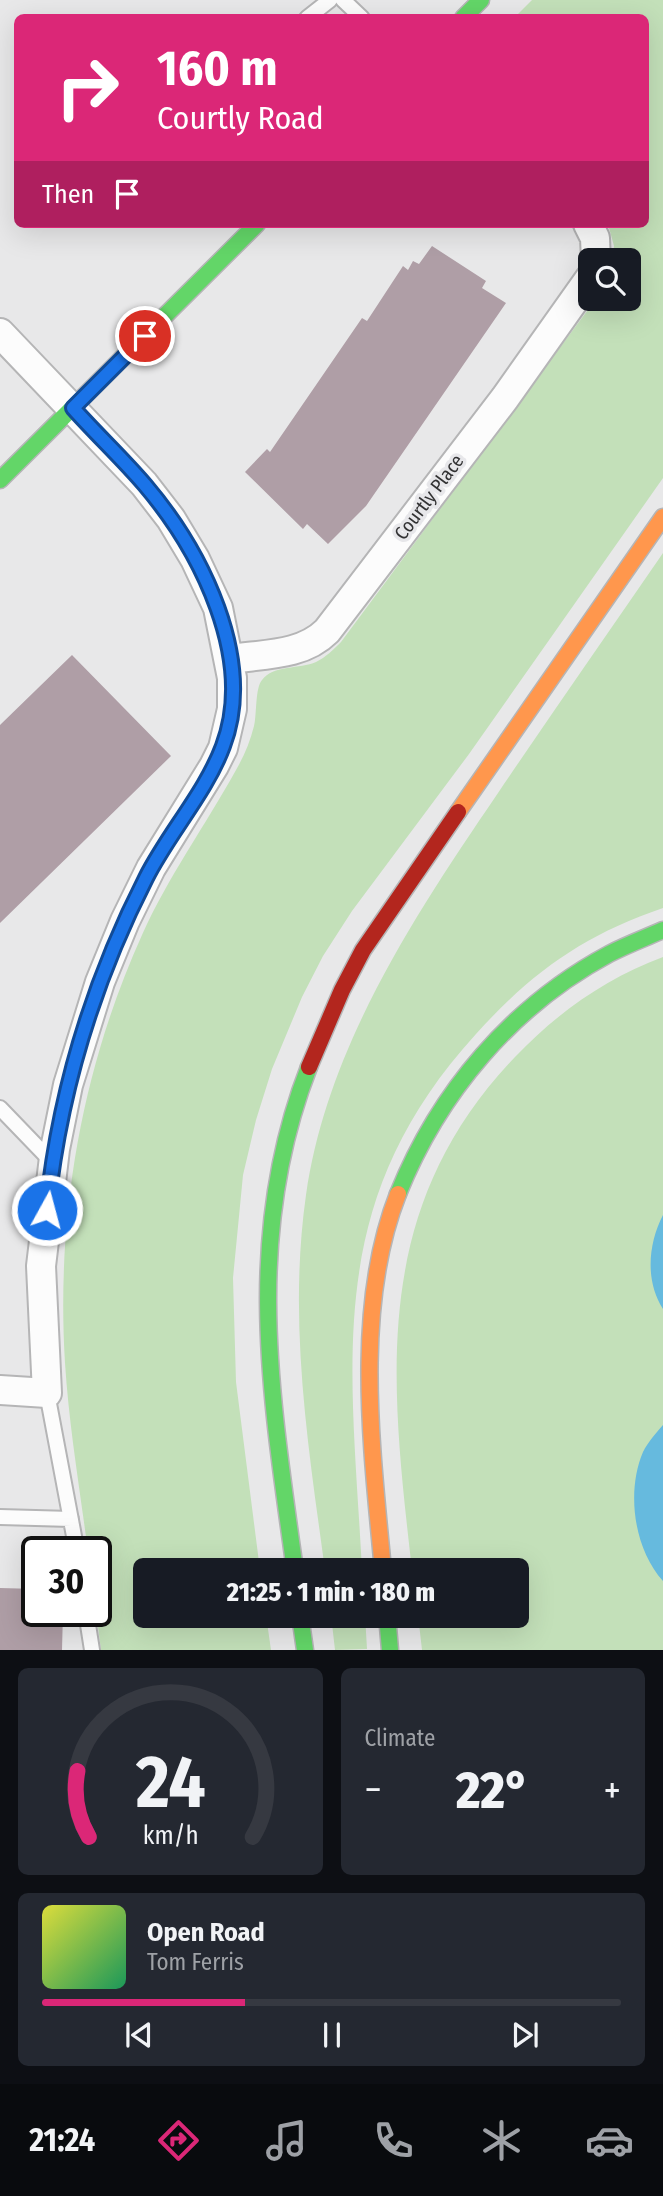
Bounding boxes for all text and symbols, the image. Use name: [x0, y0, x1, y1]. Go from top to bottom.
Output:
text: 160 m: [157, 39, 278, 98]
icon: right: [42, 42, 133, 133]
text: Courtly Road: [157, 99, 324, 137]
icon: arrive: [108, 175, 146, 213]
text: Then: [42, 179, 94, 210]
map controls: [578, 248, 641, 311]
button: search: [578, 248, 641, 311]
pin: [115, 306, 175, 366]
icon: arrive: [126, 317, 164, 355]
street label: Courtly Place: [389, 450, 469, 544]
position arrow: [10, 1173, 84, 1247]
speed limit sign: 30: [21, 1536, 112, 1627]
text: 21:25 · 1 min · 180 m: [227, 1577, 435, 1608]
text: Climate: [365, 1724, 435, 1752]
text: 24: [134, 1740, 205, 1827]
text: 22°: [456, 1759, 529, 1822]
text: −: [365, 1767, 382, 1813]
text: +: [604, 1767, 621, 1813]
text: km/h: [142, 1821, 198, 1851]
text: Open Road: [147, 1917, 265, 1948]
text: Tom Ferris: [147, 1948, 244, 1976]
icon: previous: [120, 2016, 158, 2054]
icon: pause: [313, 2016, 351, 2054]
icon: next: [506, 2016, 544, 2054]
icon: directions: [154, 2116, 203, 2165]
icon: music: [262, 2116, 311, 2165]
icon: phone: [369, 2116, 418, 2165]
icon: climate: [477, 2116, 526, 2165]
icon: car: [585, 2116, 634, 2165]
text: 21:24: [29, 2121, 95, 2159]

